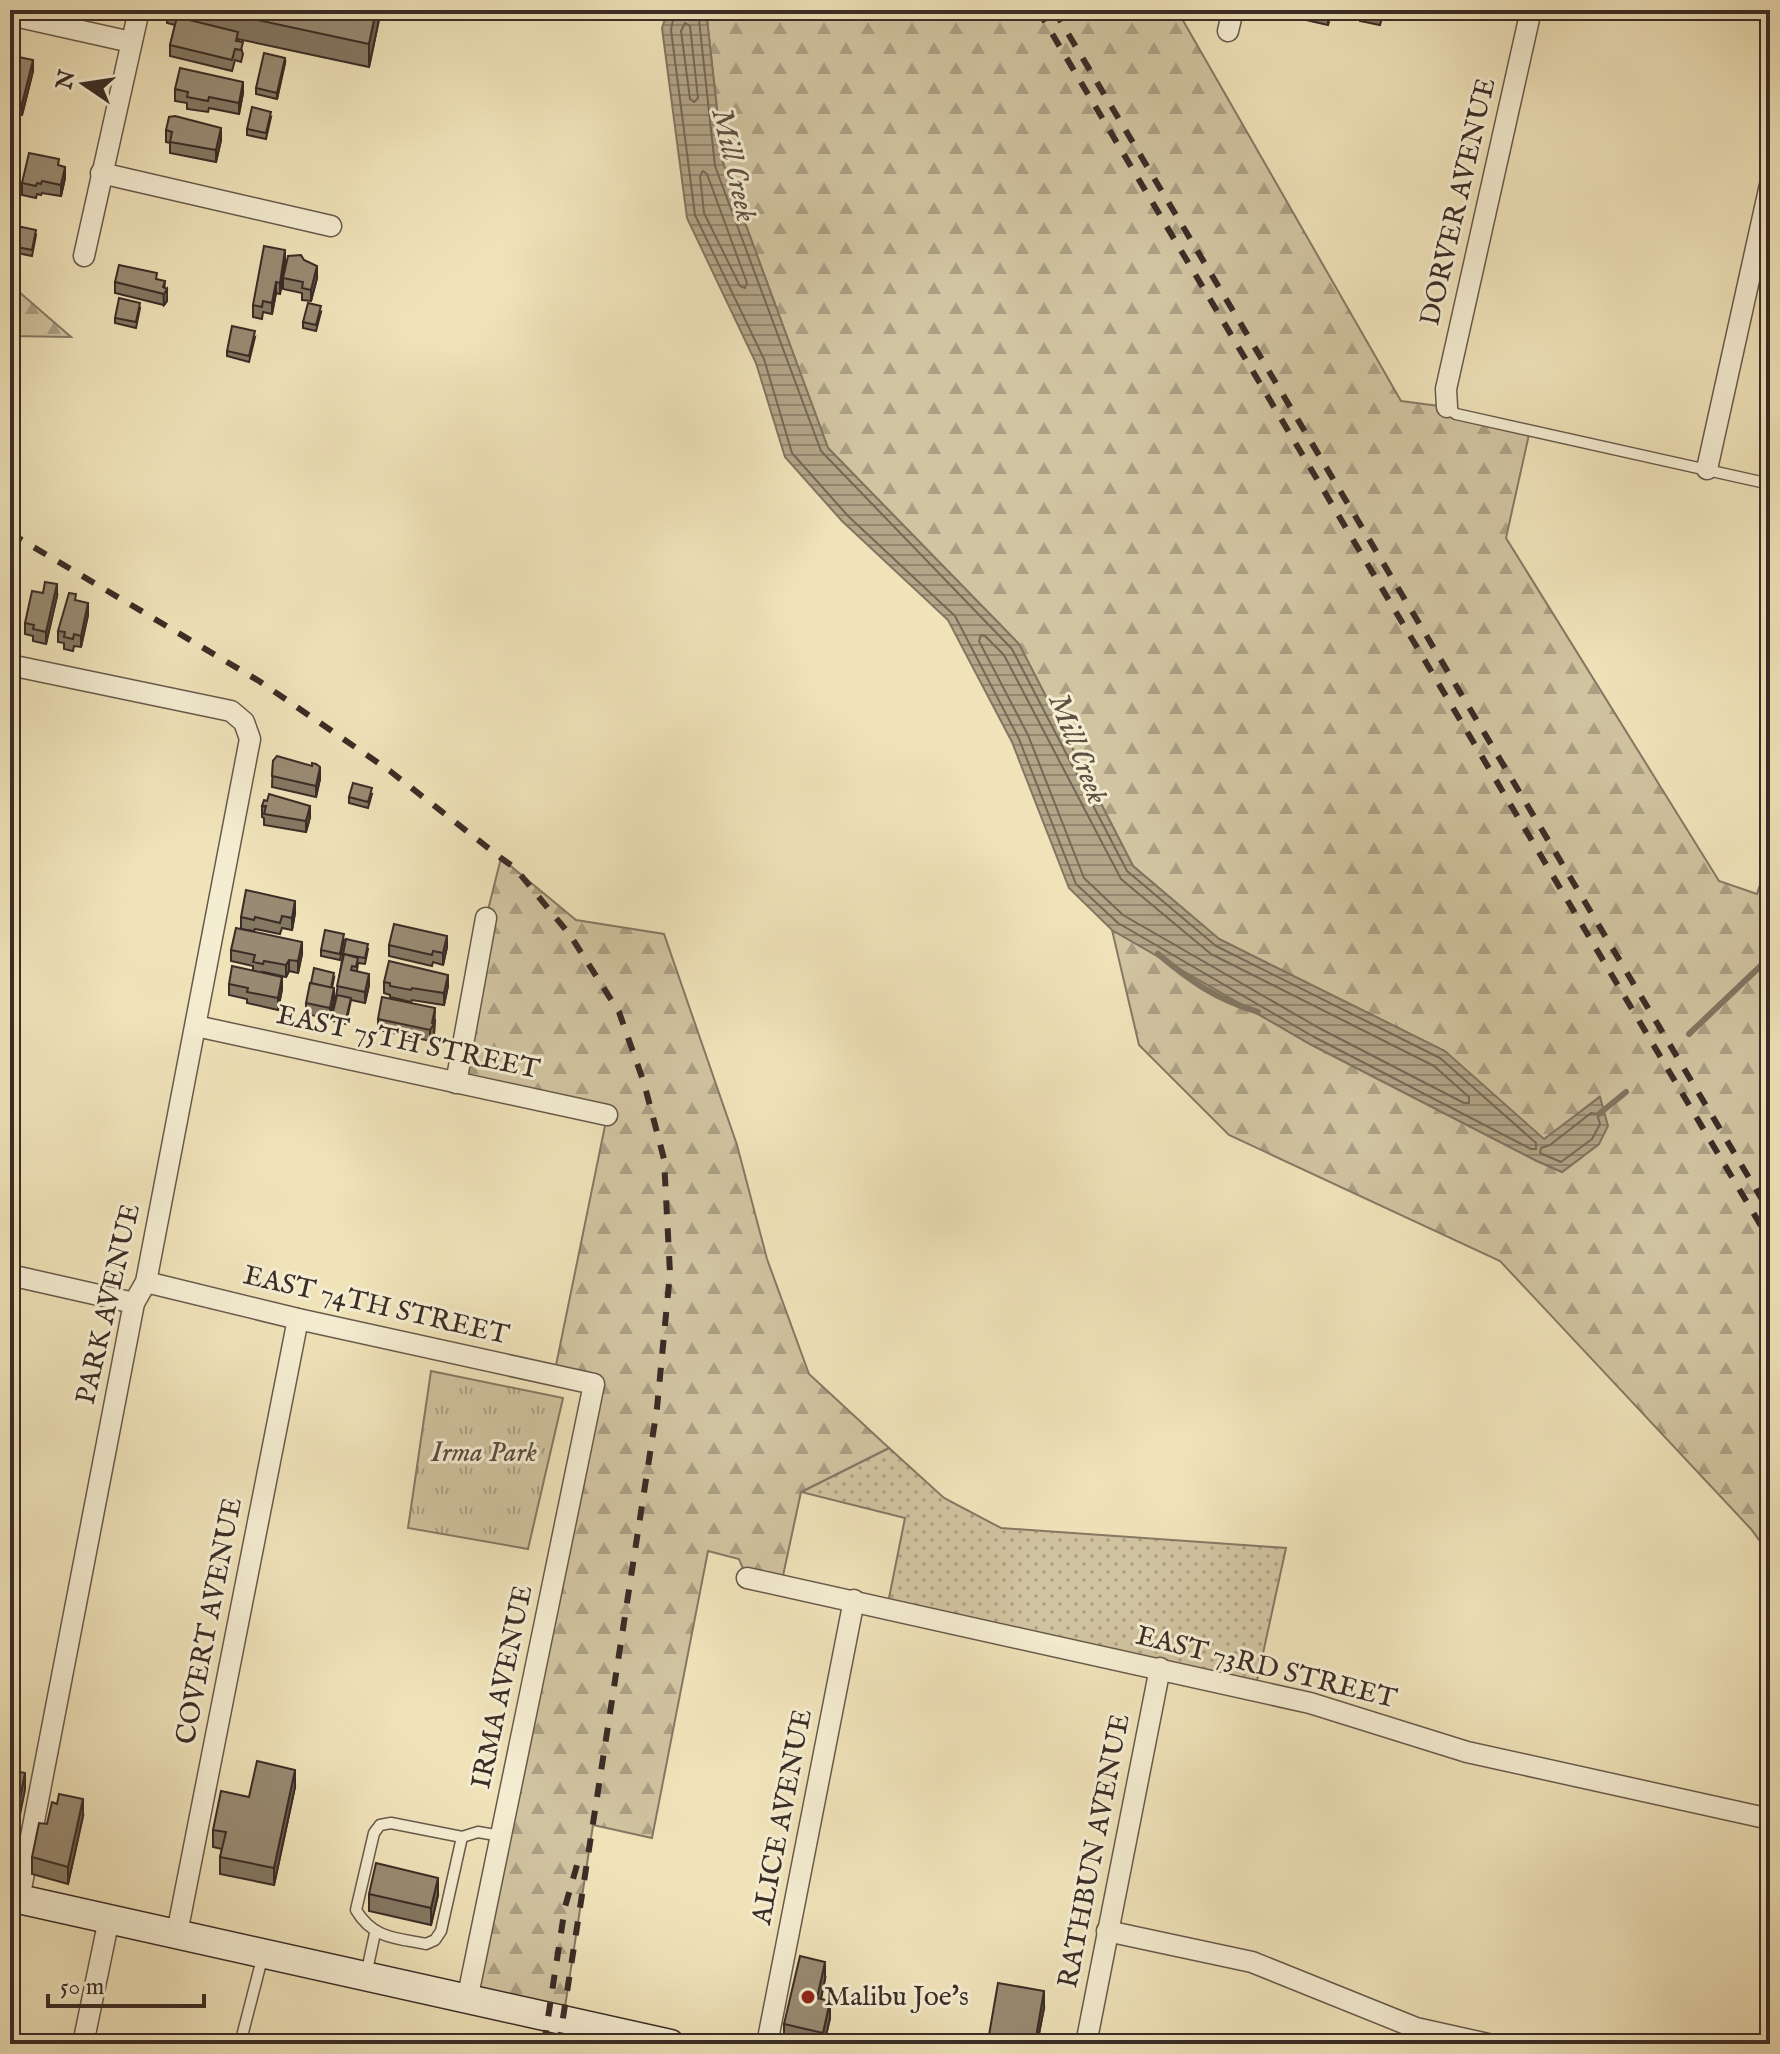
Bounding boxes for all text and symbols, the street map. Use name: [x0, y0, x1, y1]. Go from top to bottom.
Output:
north arrow: [44, 44, 124, 124]
text: N: [50, 68, 82, 93]
street label: DORVER AVENUE: [1413, 75, 1505, 329]
water label: Mill Creek: [701, 104, 765, 226]
water label: Mill Creek: [1039, 688, 1115, 810]
street label: EAST 75TH STREET: [273, 998, 543, 1088]
street label: PARK AVENUE: [69, 1200, 149, 1408]
street label: EAST 74TH STREET: [240, 1258, 513, 1354]
park label: Irma Park: [430, 1436, 537, 1471]
street label: COVERT AVENUE: [169, 1495, 251, 1747]
street label: IRMA AVENUE: [464, 1582, 542, 1792]
street label: EAST 73RD STREET: [1132, 1619, 1401, 1717]
street label: ALICE AVENUE: [745, 1706, 821, 1929]
street label: RATHBUN AVENUE: [1051, 1711, 1139, 1991]
scale bar: [48, 1958, 204, 2008]
text: 50 m: [60, 1972, 104, 2003]
place label: Malibu Joe's: [824, 1980, 969, 2015]
marker: Malibu Joe's: [799, 1988, 817, 2006]

